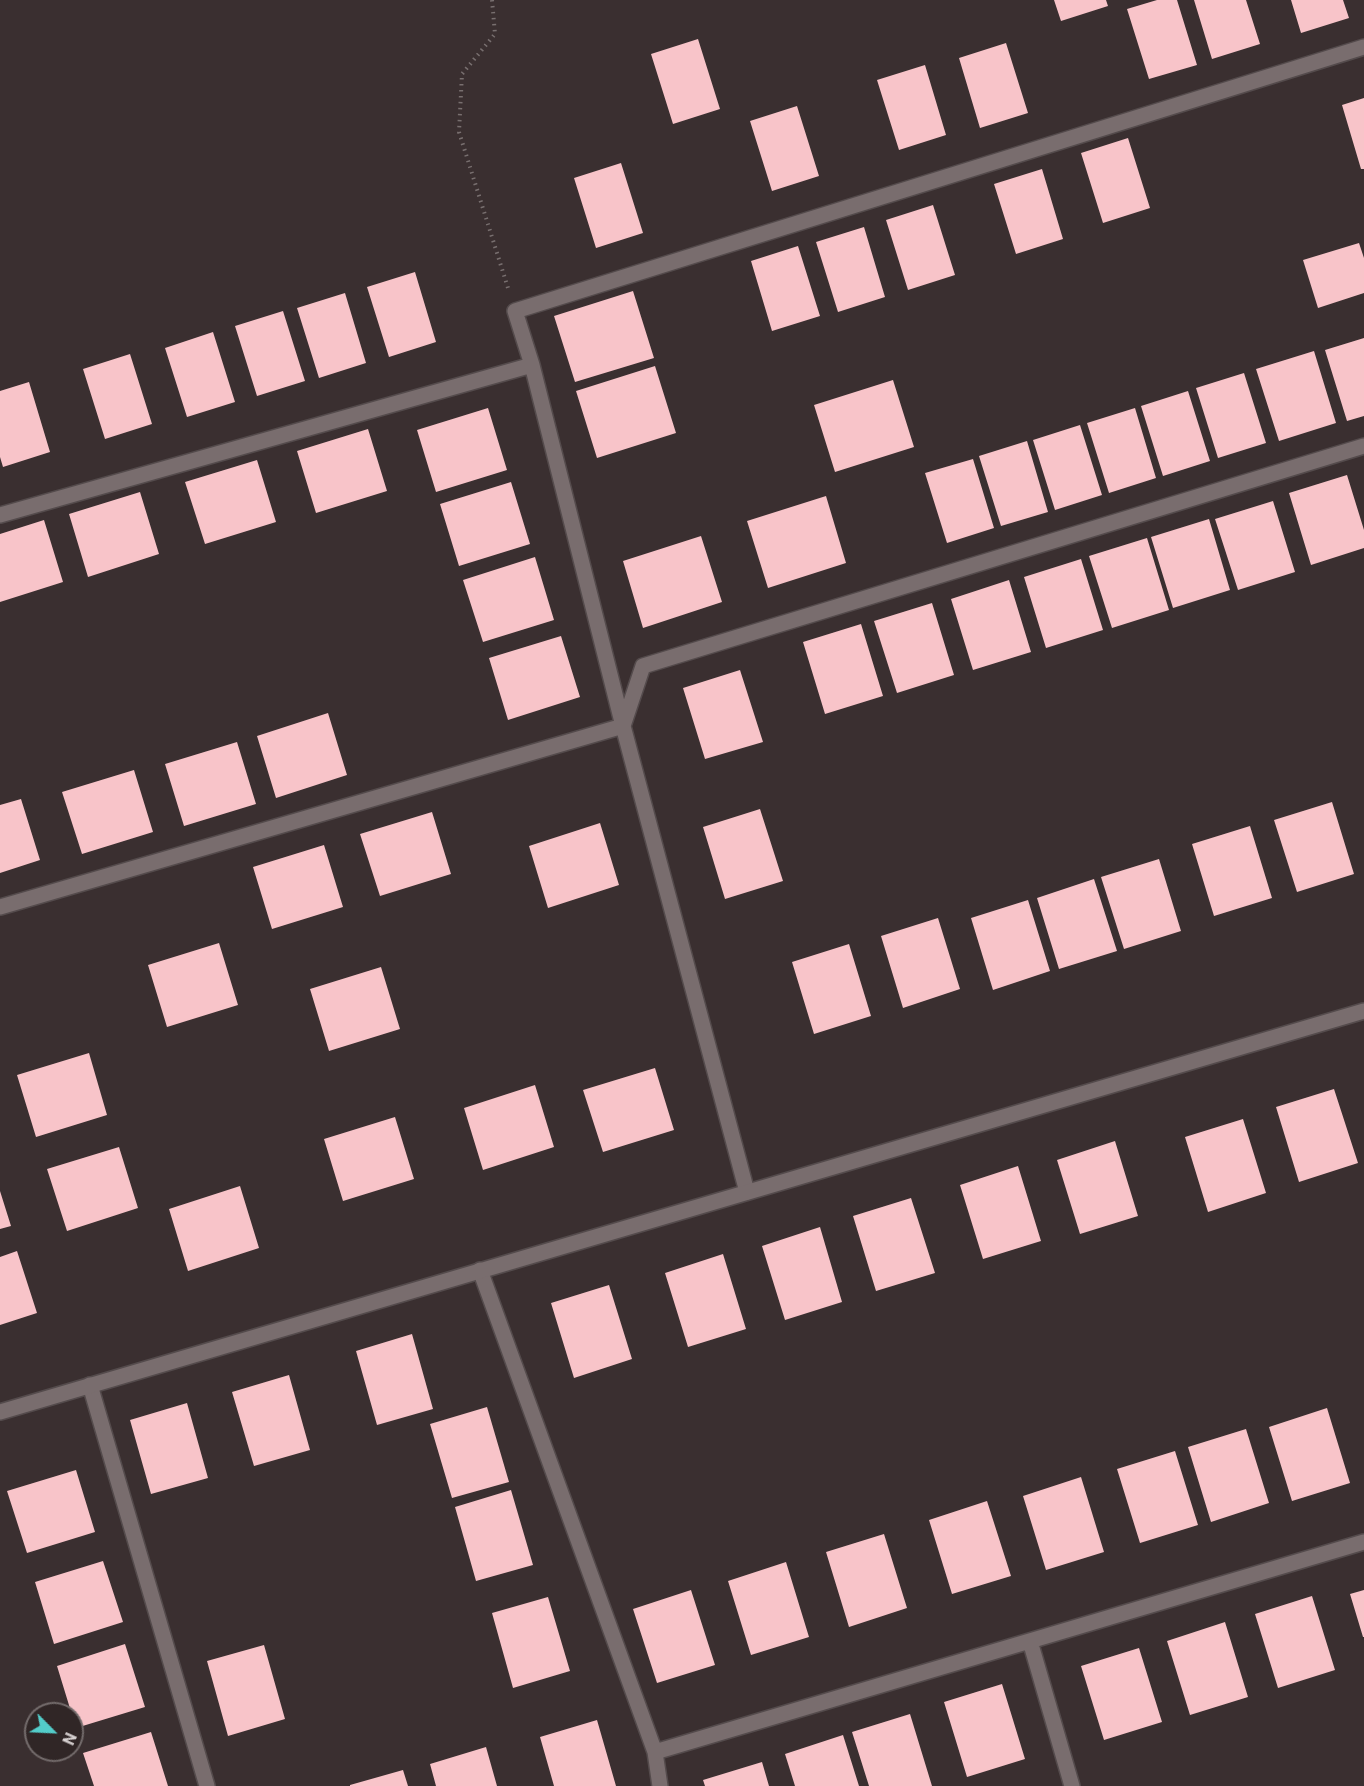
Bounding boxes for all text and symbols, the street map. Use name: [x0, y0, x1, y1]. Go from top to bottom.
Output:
north arrow: [24, 1702, 84, 1762]
text: N: [58, 1730, 80, 1748]

